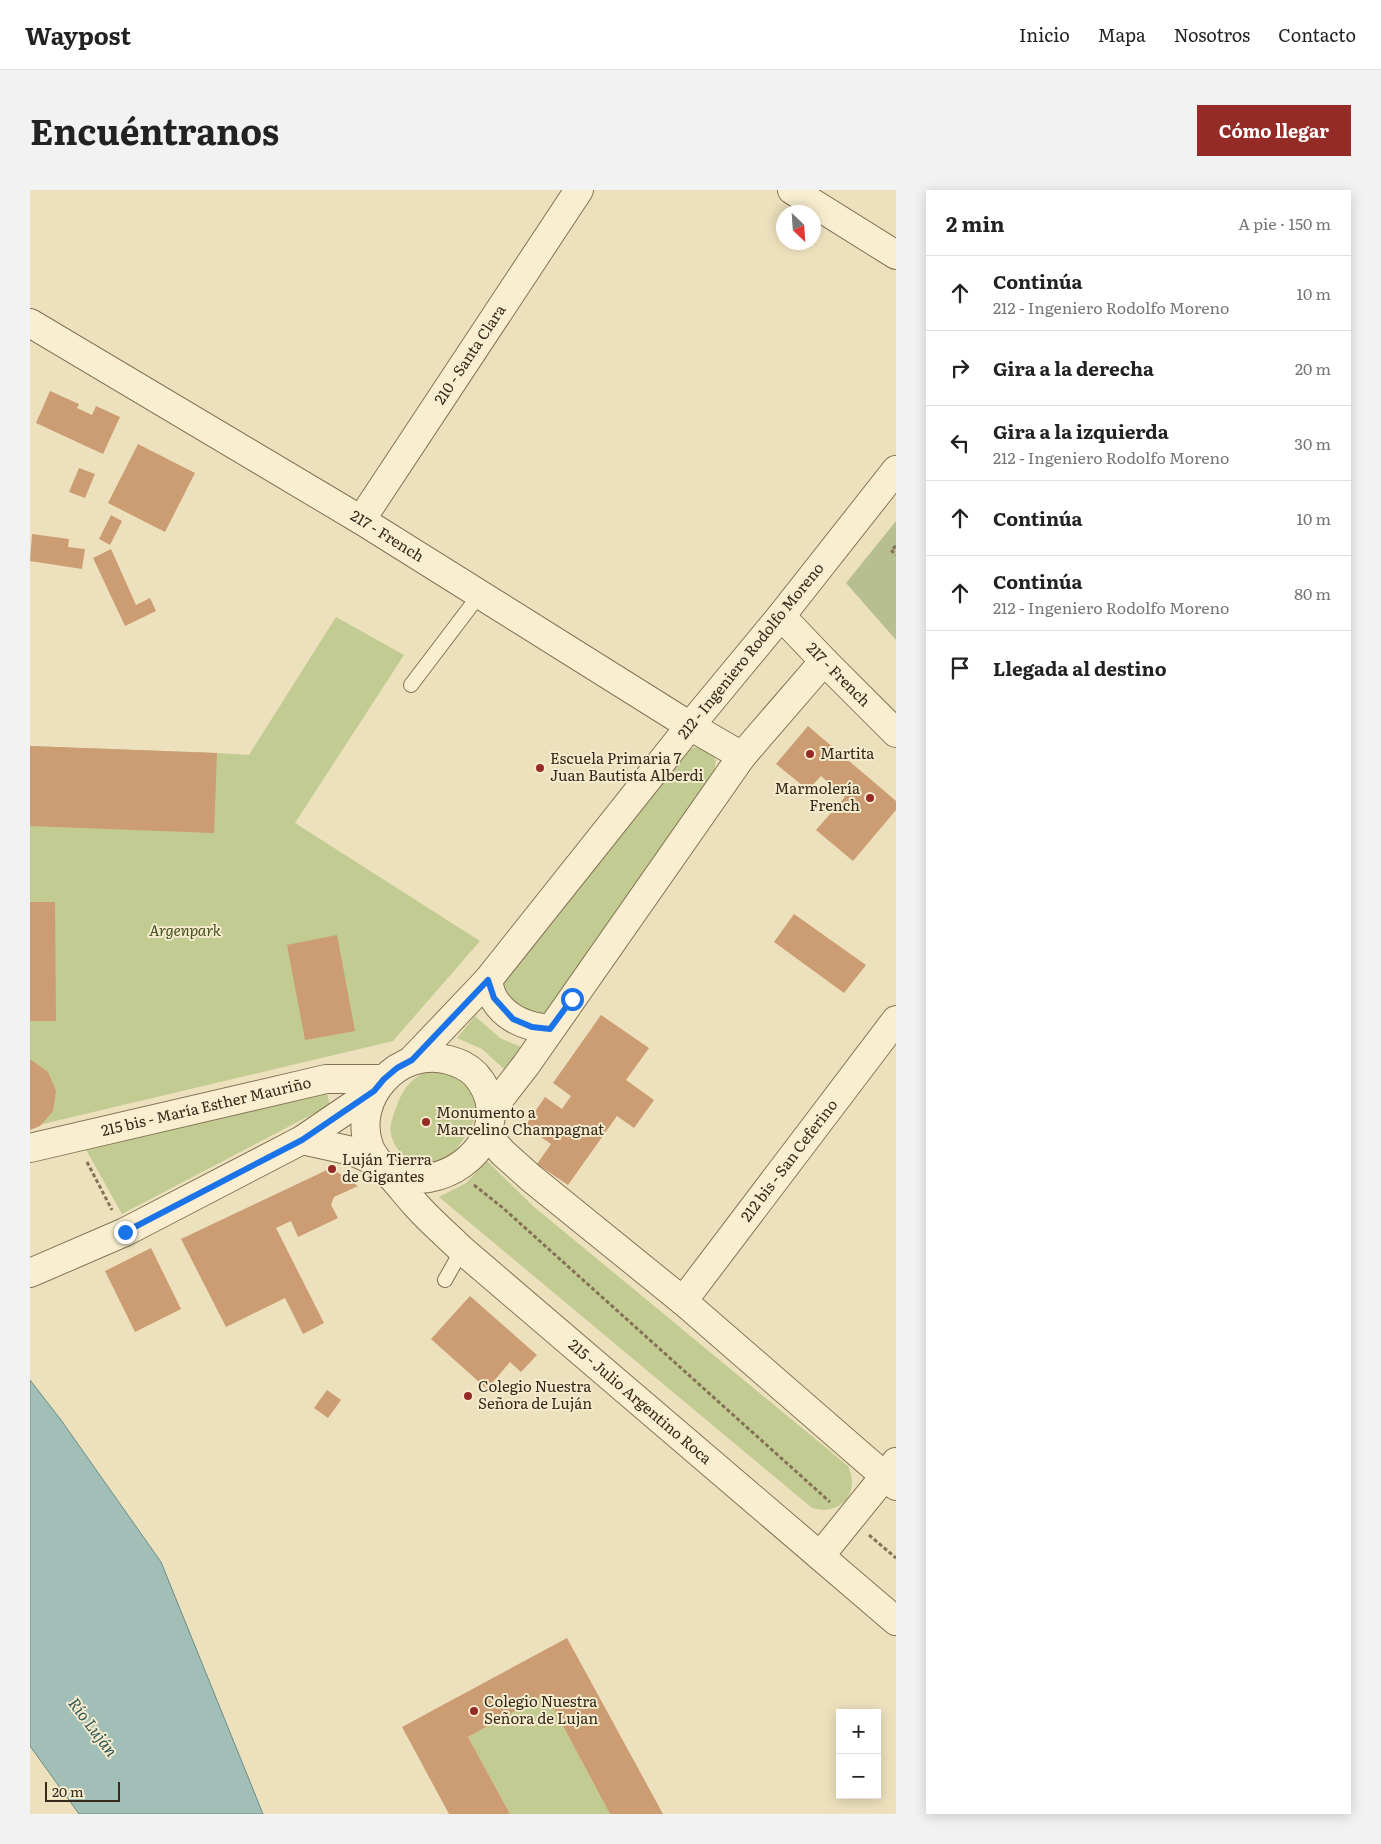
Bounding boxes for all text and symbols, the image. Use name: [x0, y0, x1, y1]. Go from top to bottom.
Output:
text: Waypost: [25, 17, 131, 52]
text: Inicio: [1019, 21, 1070, 48]
text: Mapa: [1098, 21, 1146, 48]
text: Nosotros: [1174, 21, 1250, 48]
text: Contacto: [1278, 21, 1356, 48]
text: Encuéntranos: [30, 104, 279, 156]
button: Cómo llegar: [1197, 105, 1351, 156]
north arrow: [776, 205, 821, 250]
text: 2 min: [946, 207, 1005, 238]
text: A pie · 150 m: [1238, 211, 1331, 235]
text: Continúa: [993, 267, 1083, 295]
icon: ahead: [946, 279, 974, 307]
text: 10 m: [1297, 281, 1331, 305]
text: 212 - Ingeniero Rodolfo Moreno: [993, 295, 1229, 319]
street label: 210 - Santa Clara: [427, 299, 511, 409]
icon: right: [946, 354, 974, 382]
text: Gira a la derecha: [993, 354, 1154, 382]
text: 20 m: [1295, 356, 1331, 380]
text: Gira a la izquierda: [993, 417, 1169, 445]
icon: left: [946, 429, 974, 457]
text: 30 m: [1294, 431, 1331, 455]
text: 212 - Ingeniero Rodolfo Moreno: [993, 445, 1229, 469]
street label: 217 - French: [347, 503, 429, 567]
icon: ahead: [946, 504, 974, 532]
text: Continúa: [993, 504, 1083, 532]
text: 10 m: [1297, 506, 1331, 530]
street label: 212 - Ingeniero Rodolfo Moreno: [671, 557, 829, 743]
text: Continúa: [993, 567, 1083, 595]
icon: ahead: [946, 579, 974, 607]
text: 80 m: [1294, 581, 1331, 605]
text: 212 - Ingeniero Rodolfo Moreno: [993, 595, 1229, 619]
street label: 217 - French: [802, 636, 877, 711]
icon: arrive: [946, 654, 974, 682]
text: Llegada al destino: [993, 654, 1167, 682]
place label: Martita: [820, 741, 875, 764]
place label: Escuela Primaria 7 Juan Bautista Alberdi: [550, 746, 704, 786]
marker: Martita: [804, 748, 816, 760]
marker: Escuela Primaria 7 Juan Bautista Alberdi: [534, 762, 546, 774]
place label: Marmolería French: [775, 776, 861, 816]
marker: Marmolería French: [864, 792, 876, 804]
park label: Argenpark: [149, 918, 222, 941]
route start: [561, 988, 584, 1011]
street label: 215 bis - María Esther Mauriño: [99, 1070, 313, 1141]
street label: 212 bis - San Ceferino: [734, 1093, 842, 1226]
place label: Monumento a Marcelino Champagnat: [436, 1100, 604, 1140]
marker: Monumento a Marcelino Champagnat: [420, 1116, 432, 1128]
place label: Luján Tierra de Gigantes: [342, 1147, 433, 1187]
marker: Luján Tierra de Gigantes: [326, 1163, 338, 1175]
route end: [114, 1221, 137, 1244]
street label: 215 - Julio Argentino Roca: [564, 1333, 718, 1469]
place label: Colegio Nuestra Señora de Luján: [478, 1374, 592, 1414]
marker: Colegio Nuestra Señora de Luján: [462, 1390, 474, 1402]
place label: Colegio Nuestra Señora de Lujan: [484, 1689, 598, 1729]
water label: Río Luján: [64, 1692, 124, 1761]
marker: Colegio Nuestra Señora de Lujan: [468, 1705, 480, 1717]
map controls: [836, 1709, 881, 1799]
button: +: [836, 1709, 881, 1754]
button: −: [836, 1754, 881, 1799]
scale bar: [45, 1779, 120, 1802]
text: 20 m: [52, 1781, 84, 1801]

